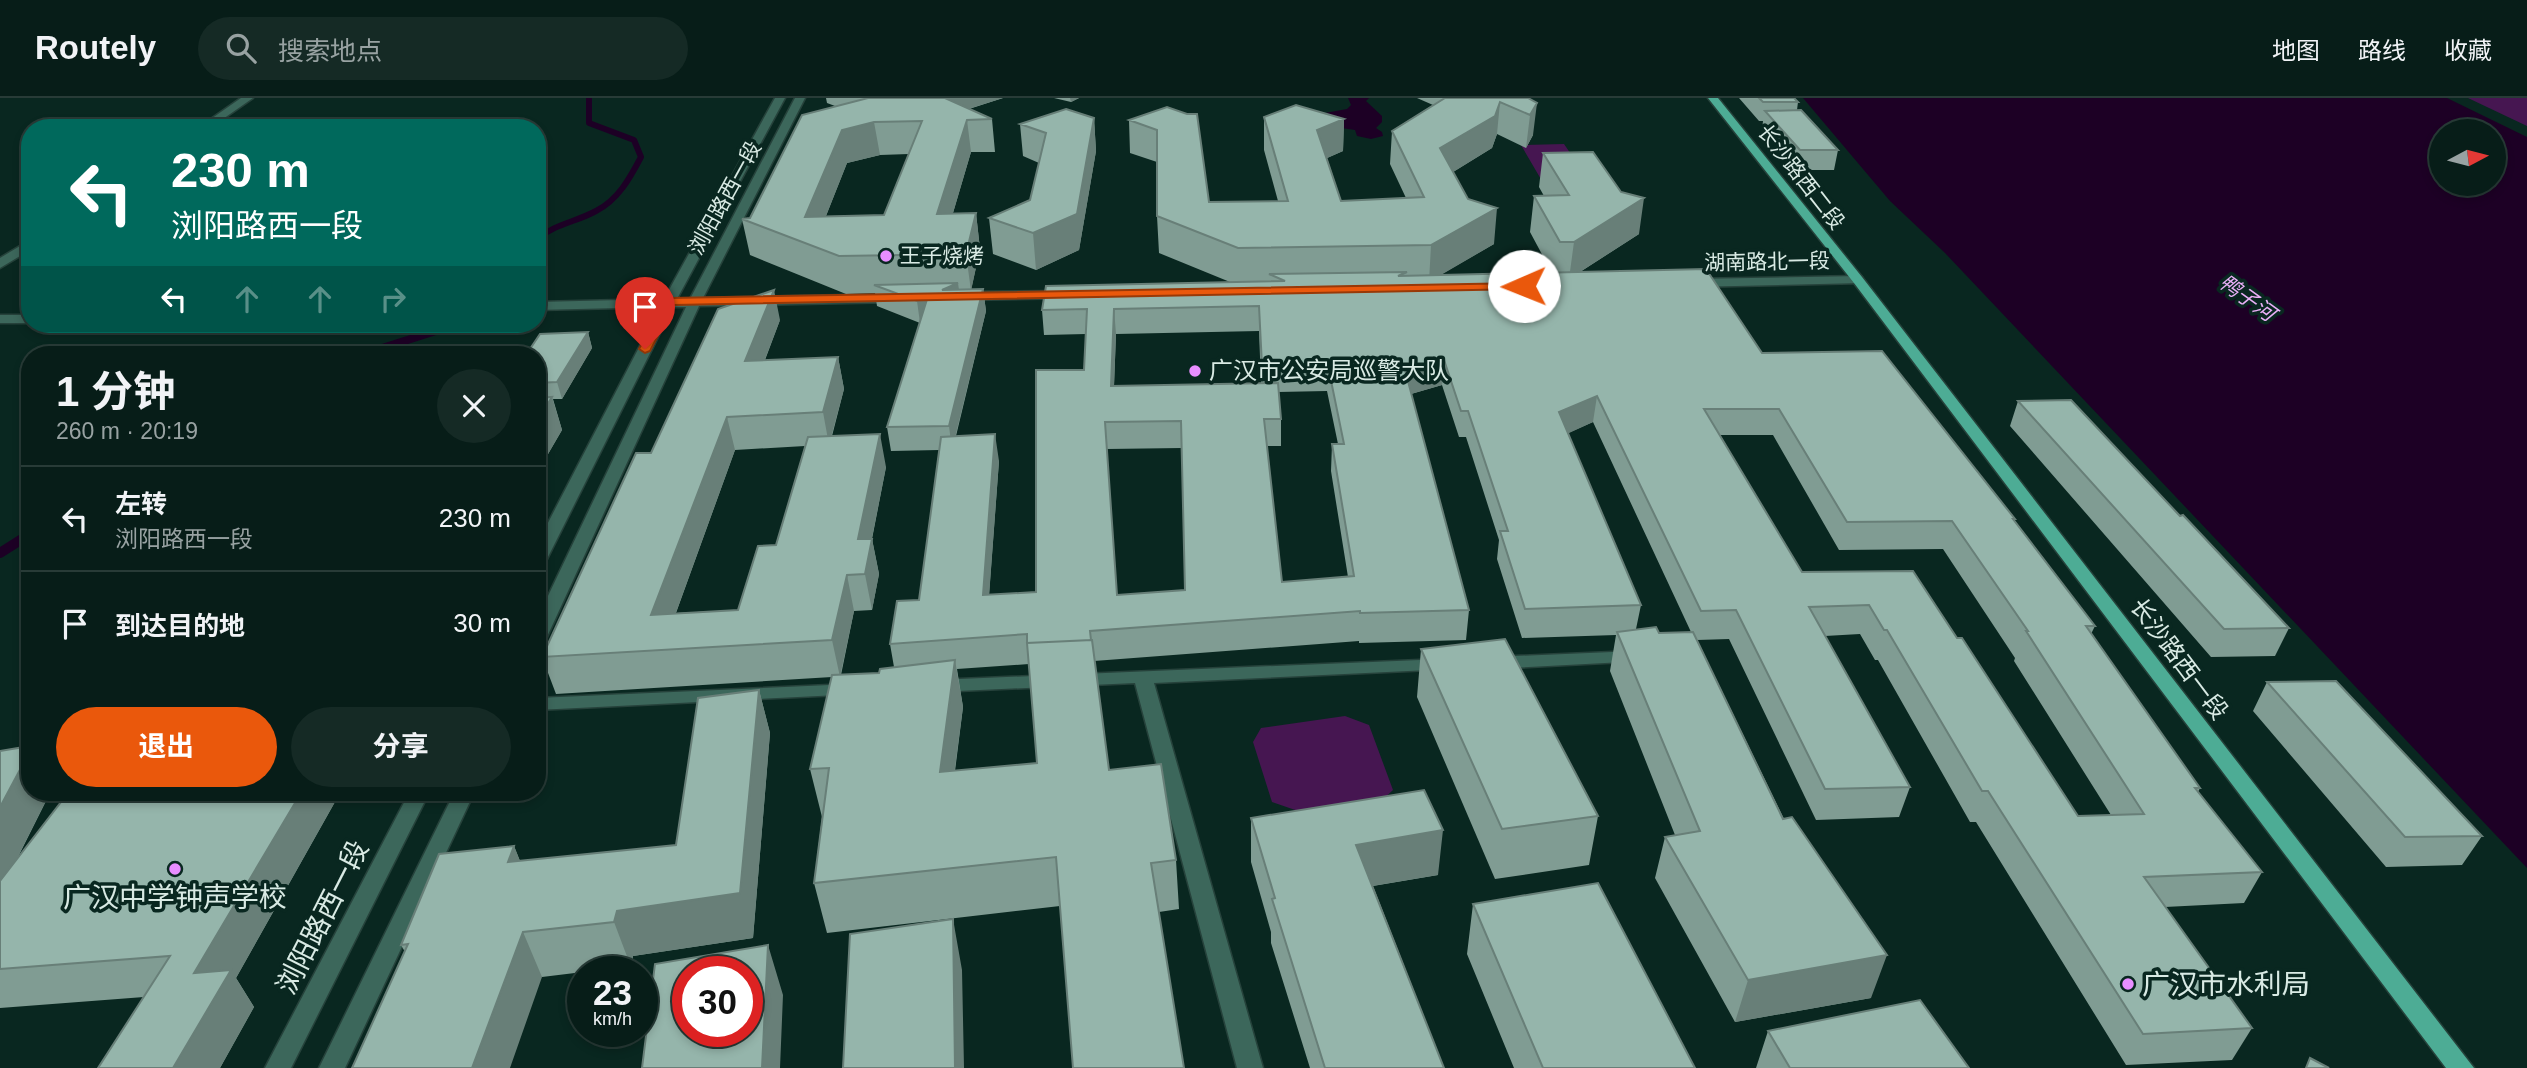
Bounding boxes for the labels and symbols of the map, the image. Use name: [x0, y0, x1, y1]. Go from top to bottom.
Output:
north arrow: [2429, 119, 2506, 196]
street label: 长沙路西二段: [1754, 120, 1849, 233]
street label: 浏阳路西一段: [684, 137, 765, 258]
place label: 王子烧烤: [900, 244, 984, 267]
marker: 王子烧烤: [878, 248, 894, 264]
position arrow: [1487, 249, 1561, 323]
street label: 湖南路北一段: [1704, 249, 1830, 274]
water label: 鸭子河: [2215, 270, 2283, 328]
pin: [615, 277, 675, 349]
place label: 广汉市公安局巡警大队: [1209, 357, 1449, 384]
marker: 广汉市公安局巡警大队: [1187, 363, 1203, 379]
street label: 长沙路西一段: [2125, 593, 2234, 724]
street label: 浏阳路西一段: [270, 835, 374, 999]
marker: 广汉中学钟声学校: [167, 861, 183, 877]
place label: 广汉中学钟声学校: [63, 882, 287, 913]
speed limit sign: 30: [672, 956, 763, 1047]
place label: 广汉市水利局: [2142, 969, 2310, 1000]
marker: 广汉市水利局: [2120, 976, 2136, 992]

